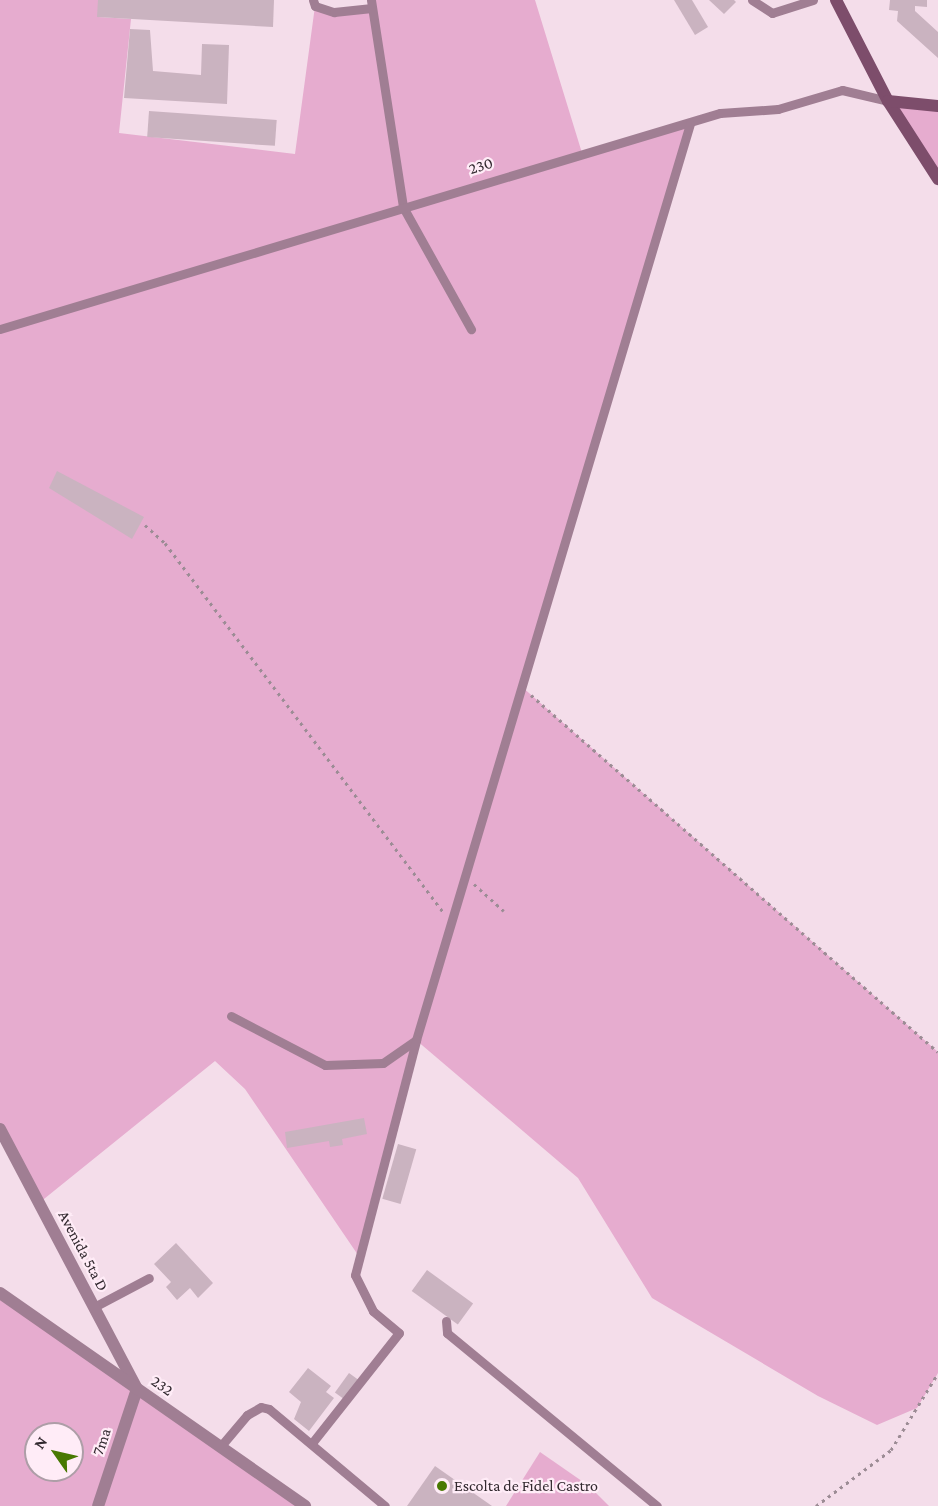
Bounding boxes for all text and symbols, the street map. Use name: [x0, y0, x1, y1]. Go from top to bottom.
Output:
street label: 230: [467, 153, 495, 179]
street label: Avenida 5ta D: [54, 1207, 112, 1295]
street label: 232: [147, 1372, 177, 1400]
north arrow: [24, 1422, 84, 1482]
street label: 7ma: [88, 1426, 116, 1458]
text: N: [30, 1433, 50, 1452]
place label: Escolta de Fidel Castro: [454, 1476, 598, 1496]
marker: Escolta de Fidel Castro: [435, 1479, 449, 1493]

